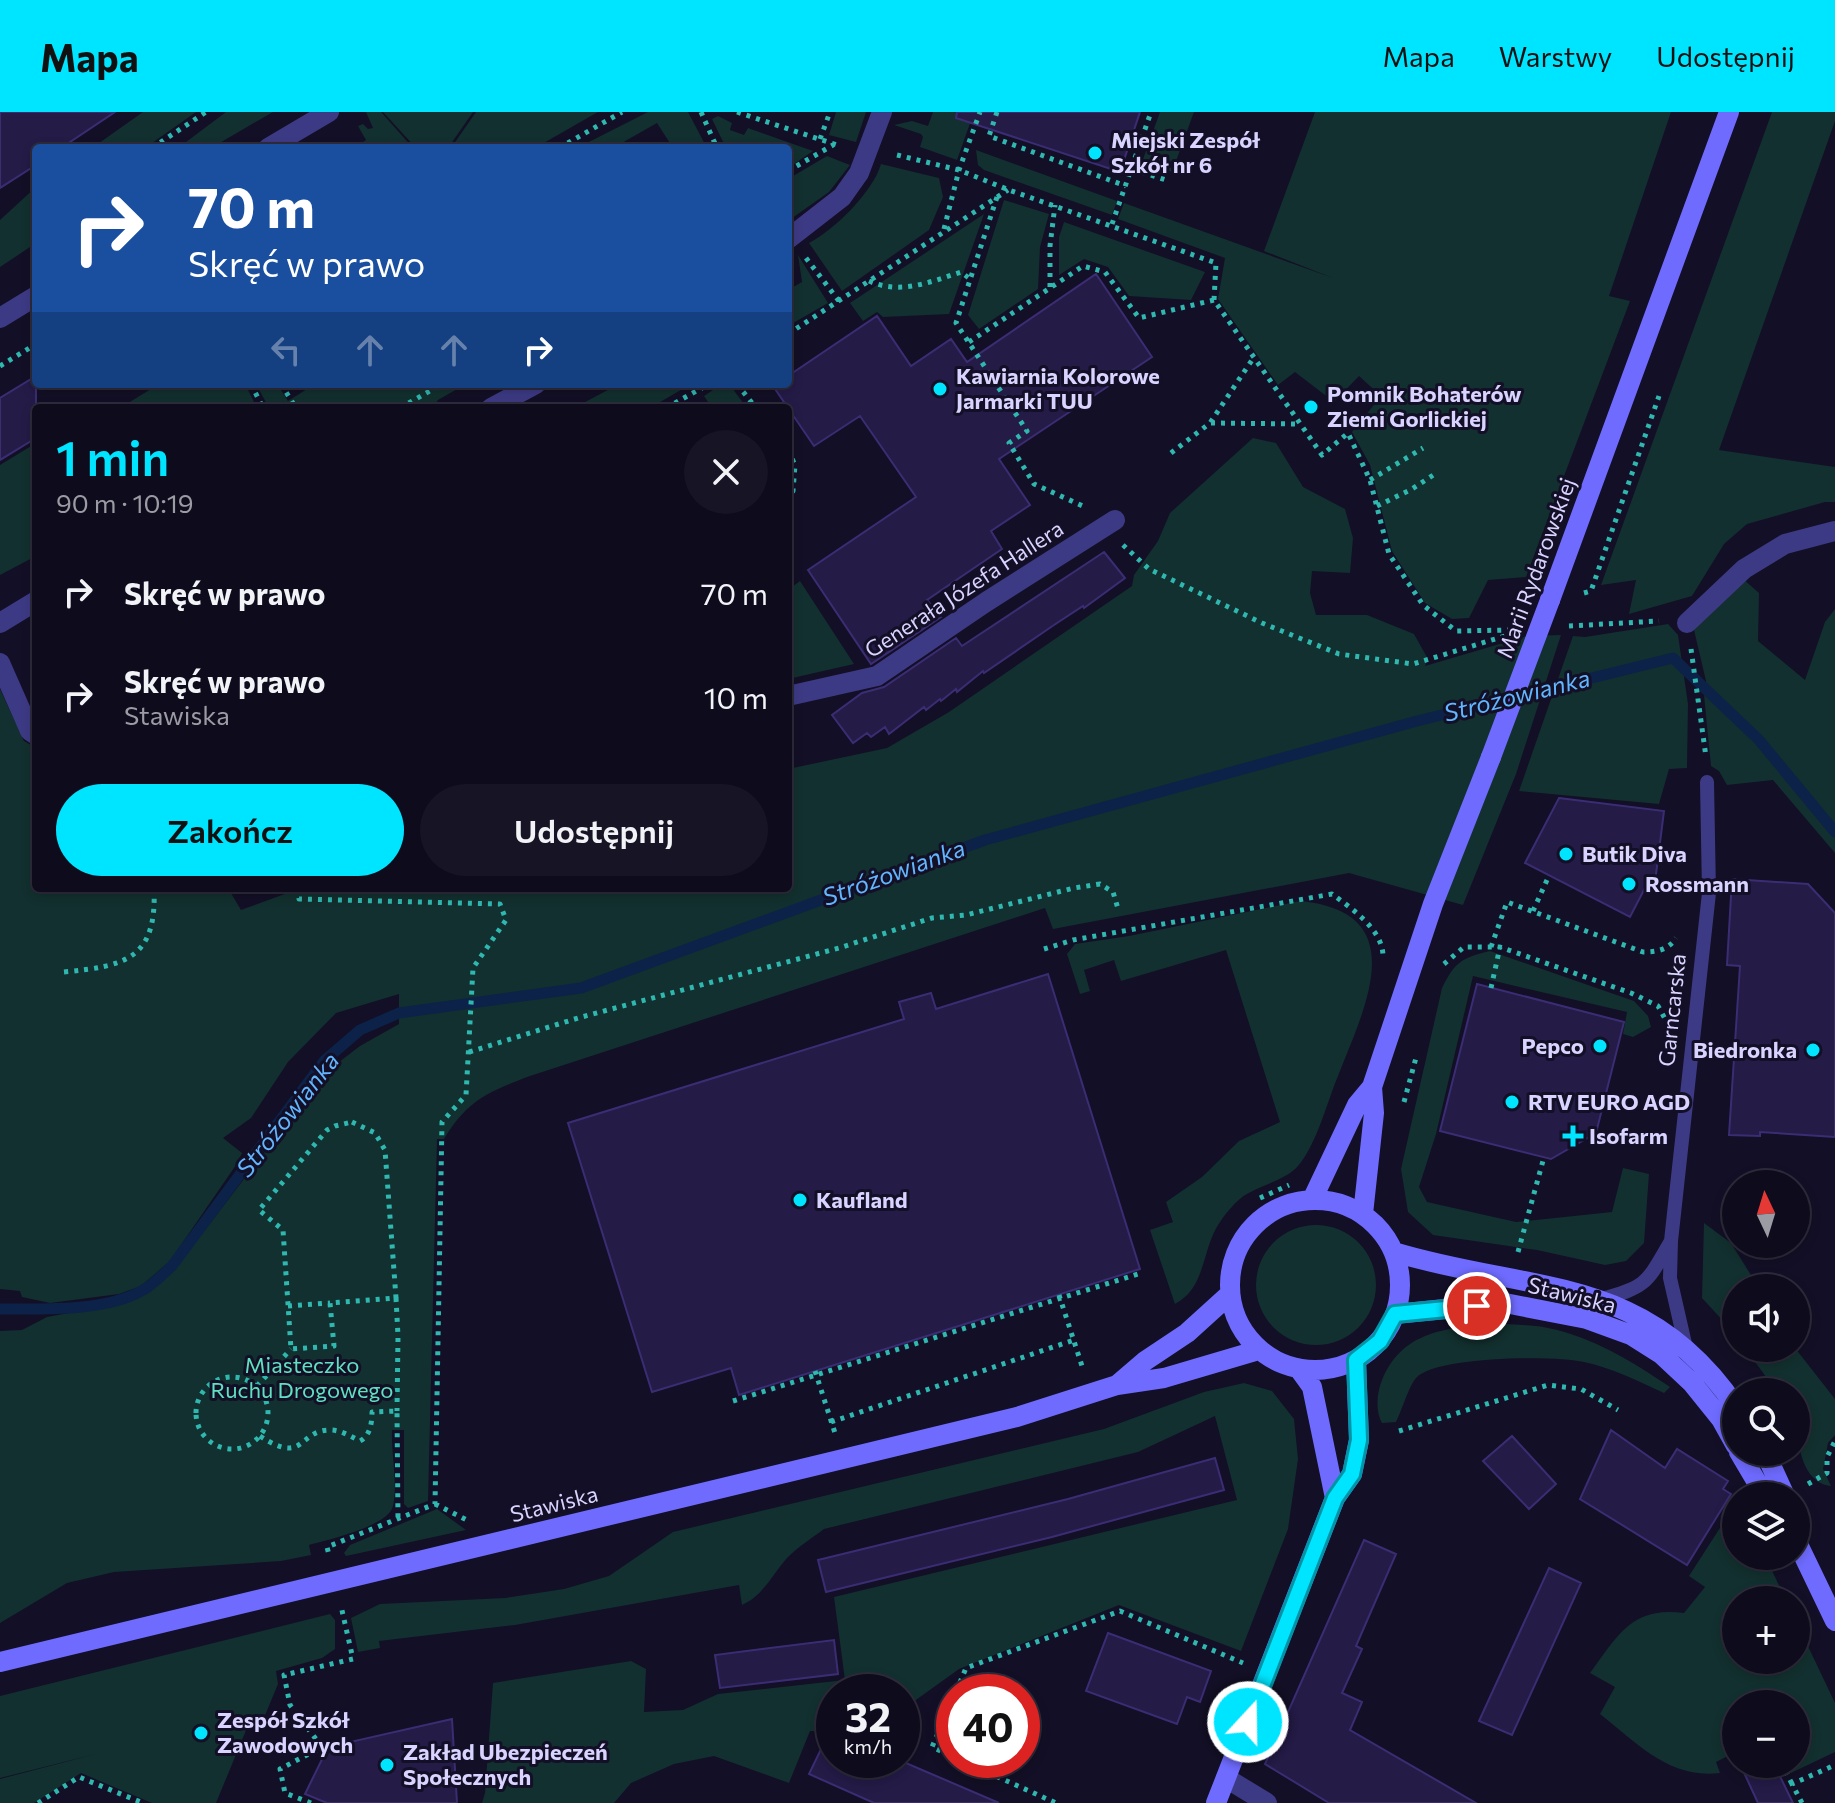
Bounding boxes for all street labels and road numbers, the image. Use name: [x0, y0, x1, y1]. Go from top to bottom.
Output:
street label: Marii Rydarowskiej: [1490, 474, 1581, 662]
street label: Generała Józefa Hallera: [859, 514, 1068, 663]
street label: Garncarska: [1652, 952, 1691, 1068]
street label: Stawiska: [1525, 1271, 1619, 1318]
street label: Stawiska: [507, 1480, 601, 1527]

